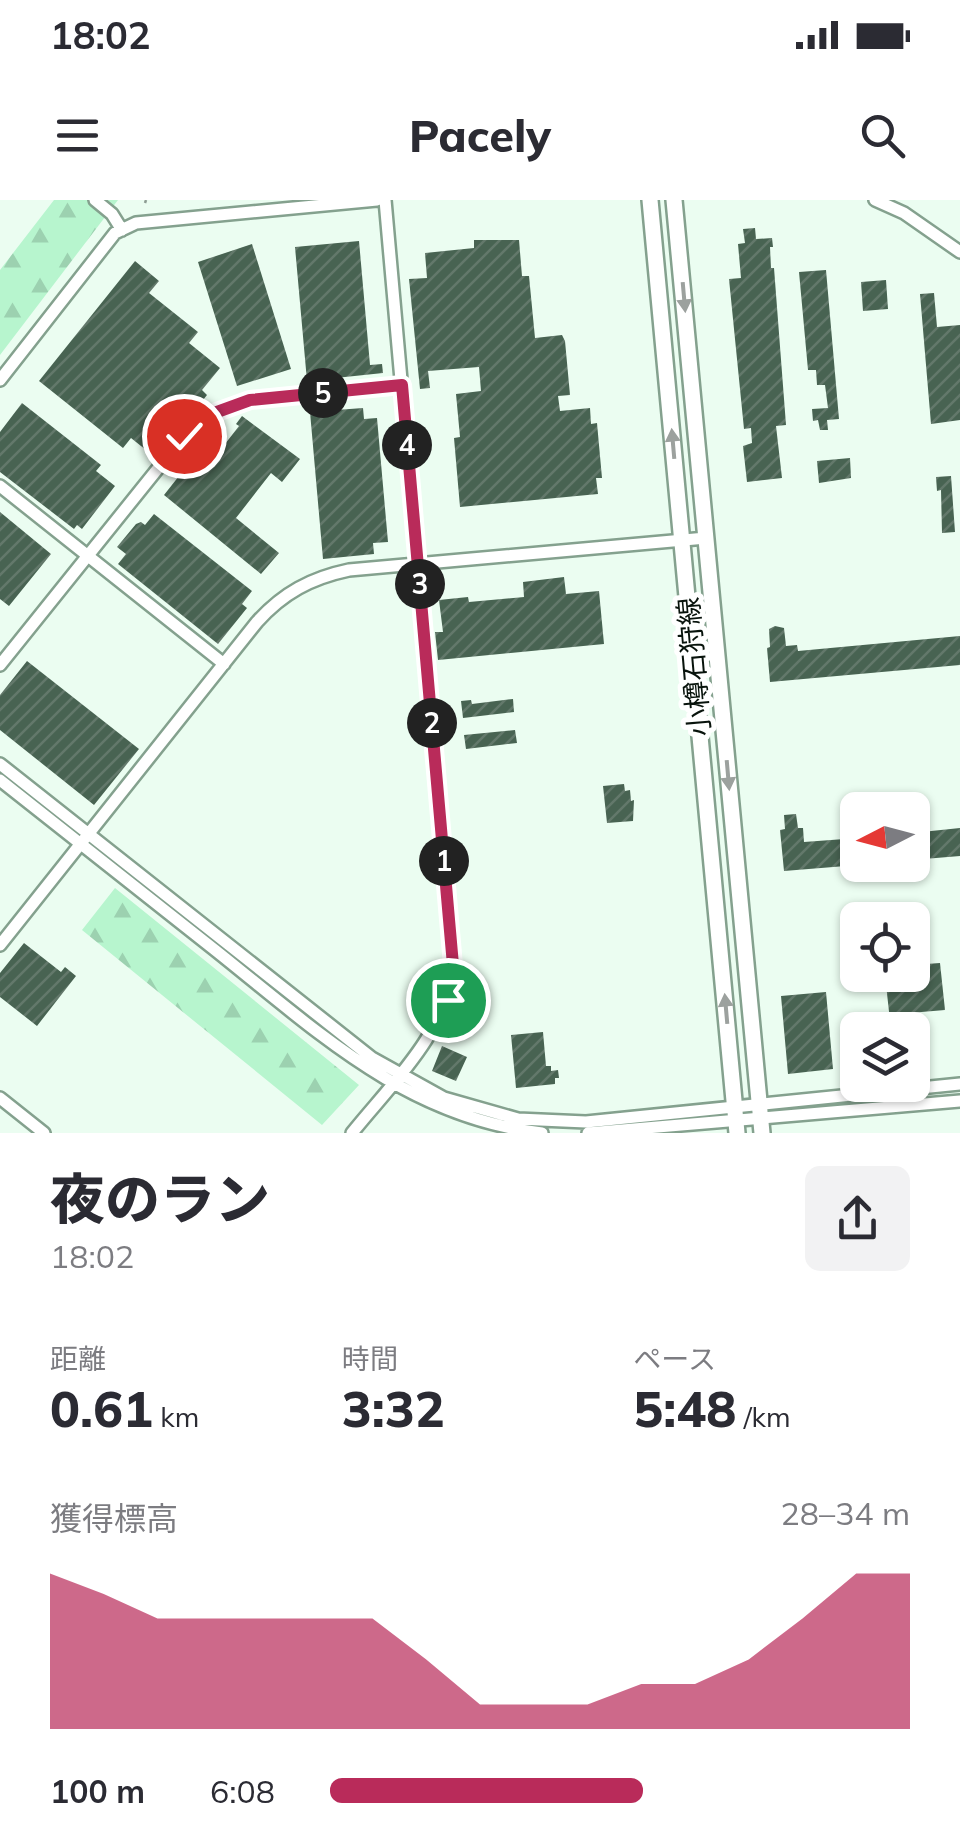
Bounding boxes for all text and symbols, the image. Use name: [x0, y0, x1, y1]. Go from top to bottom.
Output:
text: 18:02: [50, 11, 151, 59]
text: Pacely: [409, 107, 551, 163]
icon: menu: [50, 108, 105, 163]
icon: search: [855, 108, 910, 163]
one-way arrow: [676, 282, 692, 313]
pin: 5: [298, 368, 348, 418]
text: 5: [315, 375, 331, 410]
pin: [142, 394, 227, 479]
icon: check: [157, 409, 212, 464]
pin: 4: [382, 420, 432, 470]
text: 4: [399, 427, 415, 462]
one-way arrow: [664, 428, 680, 459]
pin: 3: [395, 559, 445, 609]
text: 3: [412, 566, 428, 601]
street label: 小樽石狩線: [670, 596, 717, 738]
pin: 2: [407, 698, 457, 748]
text: 2: [424, 705, 440, 740]
one-way arrow: [721, 759, 737, 791]
north arrow: [840, 792, 930, 882]
map controls: [840, 792, 930, 1102]
pin: 1: [419, 836, 469, 886]
text: 1: [436, 843, 452, 878]
button: locate: [840, 902, 930, 992]
pin: [406, 958, 491, 1043]
icon: arrive: [421, 973, 476, 1028]
one-way arrow: [717, 993, 733, 1024]
button: layers: [840, 1012, 930, 1102]
text: 夜のラン: [50, 1164, 270, 1233]
button: share: [805, 1166, 910, 1271]
text: 18:02: [50, 1236, 134, 1276]
text: 距離: [50, 1341, 106, 1376]
text: 時間: [342, 1341, 398, 1376]
text: ペース: [633, 1341, 716, 1376]
text: 0.61: [50, 1377, 153, 1440]
text: 3:32: [342, 1377, 445, 1440]
text: 5:48: [633, 1377, 736, 1440]
text: km: [153, 1399, 199, 1434]
text: /km: [736, 1399, 791, 1434]
text: 28–34 m: [781, 1493, 910, 1533]
text: 獲得標高: [50, 1498, 178, 1538]
text: 100 m: [50, 1771, 145, 1811]
text: 6:08: [210, 1771, 275, 1811]

